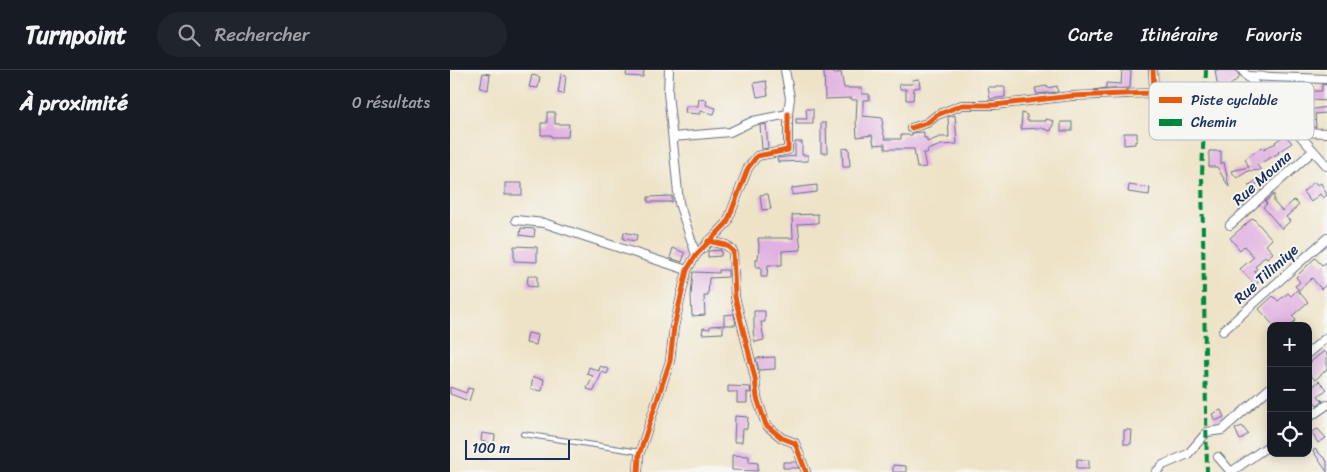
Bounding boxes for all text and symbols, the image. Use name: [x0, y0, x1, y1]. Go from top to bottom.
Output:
search box: [157, 12, 507, 57]
text: Turnpoint: [25, 14, 127, 56]
text: Rechercher: [215, 18, 309, 51]
text: Carte: [1068, 19, 1113, 51]
text: Itinéraire: [1141, 19, 1218, 51]
text: Favoris: [1246, 19, 1302, 51]
icon: search: [175, 21, 203, 49]
legend: [1149, 82, 1314, 140]
text: À proximité: [20, 84, 128, 122]
text: 0 résultats: [352, 88, 430, 117]
text: Piste cyclable: [1191, 88, 1278, 113]
text: Chemin: [1191, 110, 1237, 135]
street label: Rue Mouna: [1226, 144, 1298, 212]
street label: Rue Tilimiye: [1228, 238, 1304, 310]
map controls: [1267, 322, 1312, 457]
button: +: [1267, 322, 1312, 367]
button: −: [1267, 367, 1312, 412]
button: locate: [1267, 412, 1312, 457]
text: 100 m: [472, 436, 510, 461]
scale bar: [465, 437, 570, 460]

